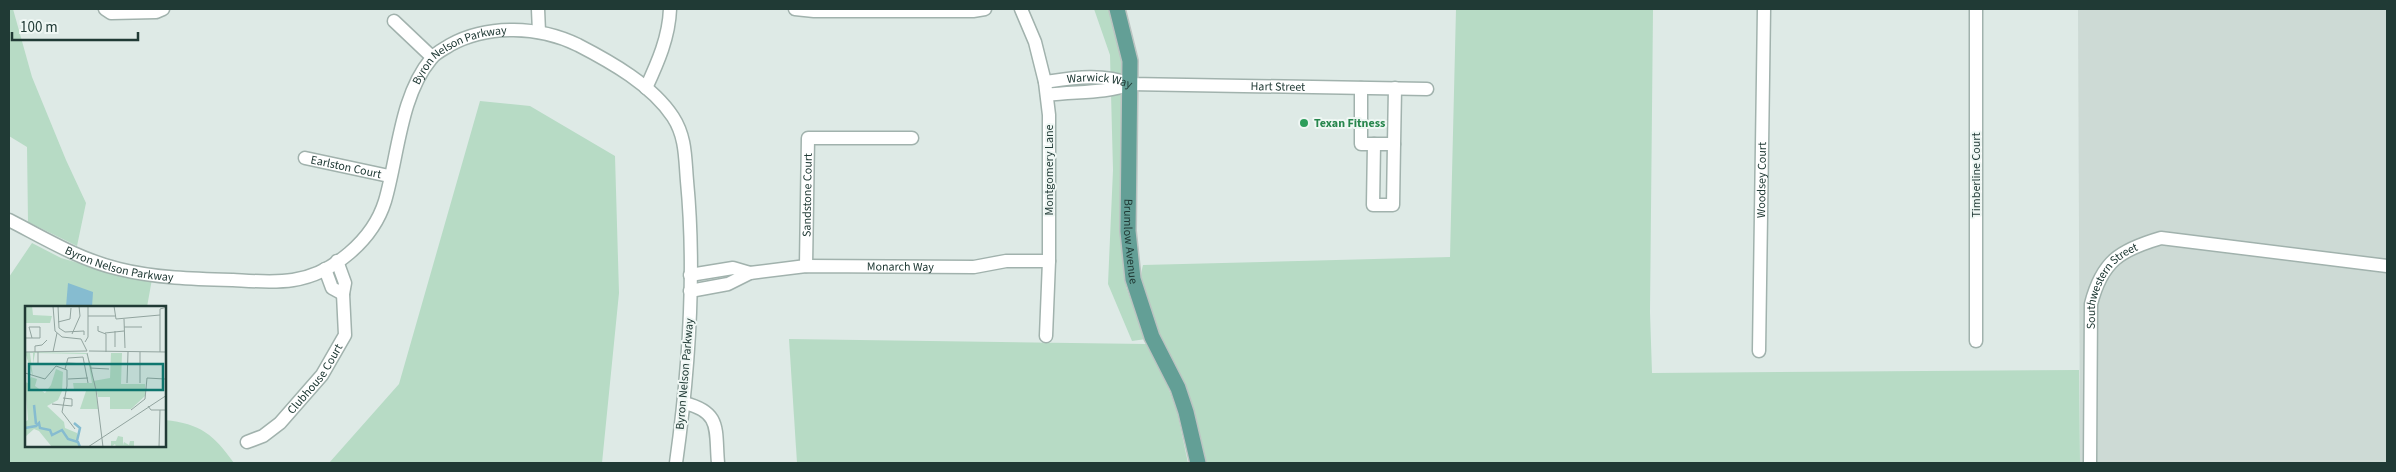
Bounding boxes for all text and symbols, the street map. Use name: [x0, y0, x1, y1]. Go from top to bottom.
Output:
scale bar: [12, 10, 139, 42]
text: 100 m: [20, 17, 58, 38]
street label: Byron Nelson Parkway: [408, 22, 507, 88]
street label: Warwick Way: [1066, 69, 1135, 93]
street label: Hart Street: [1250, 78, 1305, 95]
place label: Texan Fitness: [1314, 115, 1385, 132]
marker: Texan Fitness: [1298, 117, 1310, 129]
street label: Montgomery Lane: [1041, 125, 1058, 215]
street label: Timberline Court: [1968, 132, 1985, 218]
street label: Woodsey Court: [1752, 142, 1771, 218]
street label: Earlston Court: [309, 151, 383, 183]
street label: Sandstone Court: [798, 153, 816, 237]
street label: Brumlow Avenue: [1119, 199, 1143, 286]
street label: Southwestern Street: [2082, 238, 2140, 329]
street label: Byron Nelson Parkway: [62, 242, 175, 286]
street label: Monarch Way: [867, 258, 934, 275]
inset map: [25, 306, 166, 447]
street label: Byron Nelson Parkway: [672, 317, 698, 430]
street label: Clubhouse Court: [283, 341, 347, 418]

